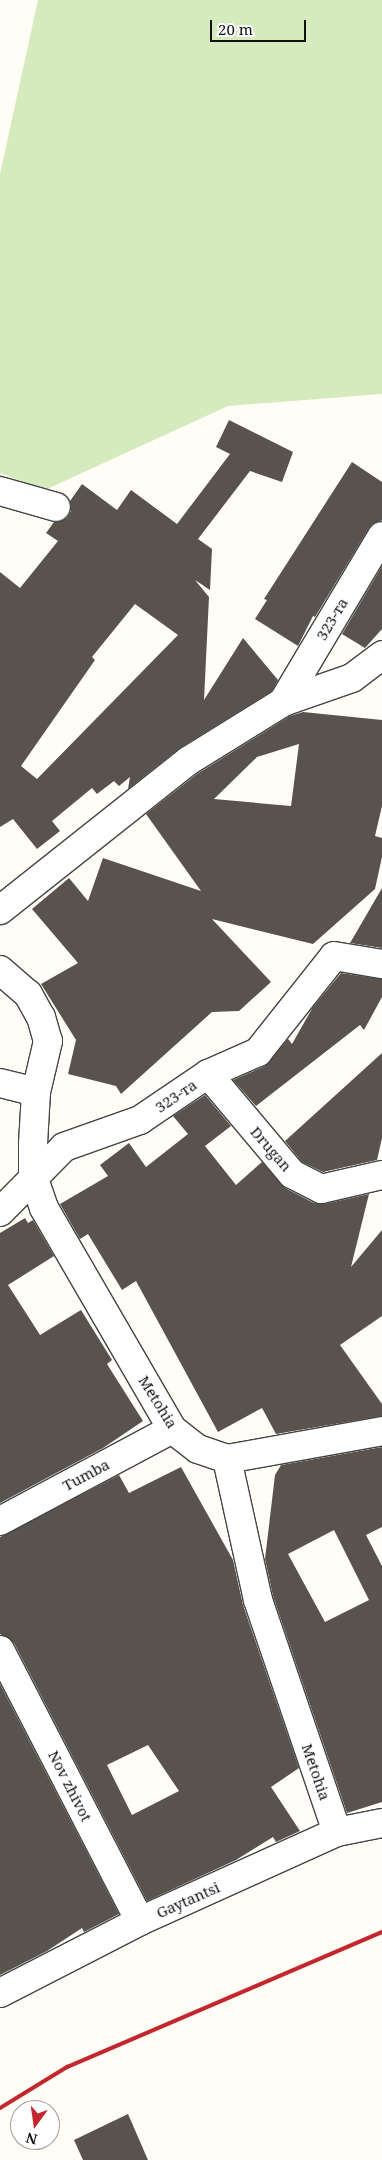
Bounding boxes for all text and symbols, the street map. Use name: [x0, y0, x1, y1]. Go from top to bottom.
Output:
scale bar: [212, 10, 308, 42]
text: 20 m: [218, 19, 253, 39]
street label: 323-та: [312, 595, 352, 643]
street label: 323-та: [152, 1076, 200, 1116]
street label: Drugan: [247, 1123, 295, 1175]
street label: Metohia: [135, 1372, 181, 1432]
street label: Tumba: [59, 1455, 113, 1495]
street label: Metohia: [298, 1741, 334, 1803]
street label: Nov zhivot: [44, 1747, 96, 1825]
street label: Gaytantsi: [153, 1878, 223, 1922]
north arrow: [10, 2100, 60, 2150]
text: N: [24, 2129, 39, 2150]

